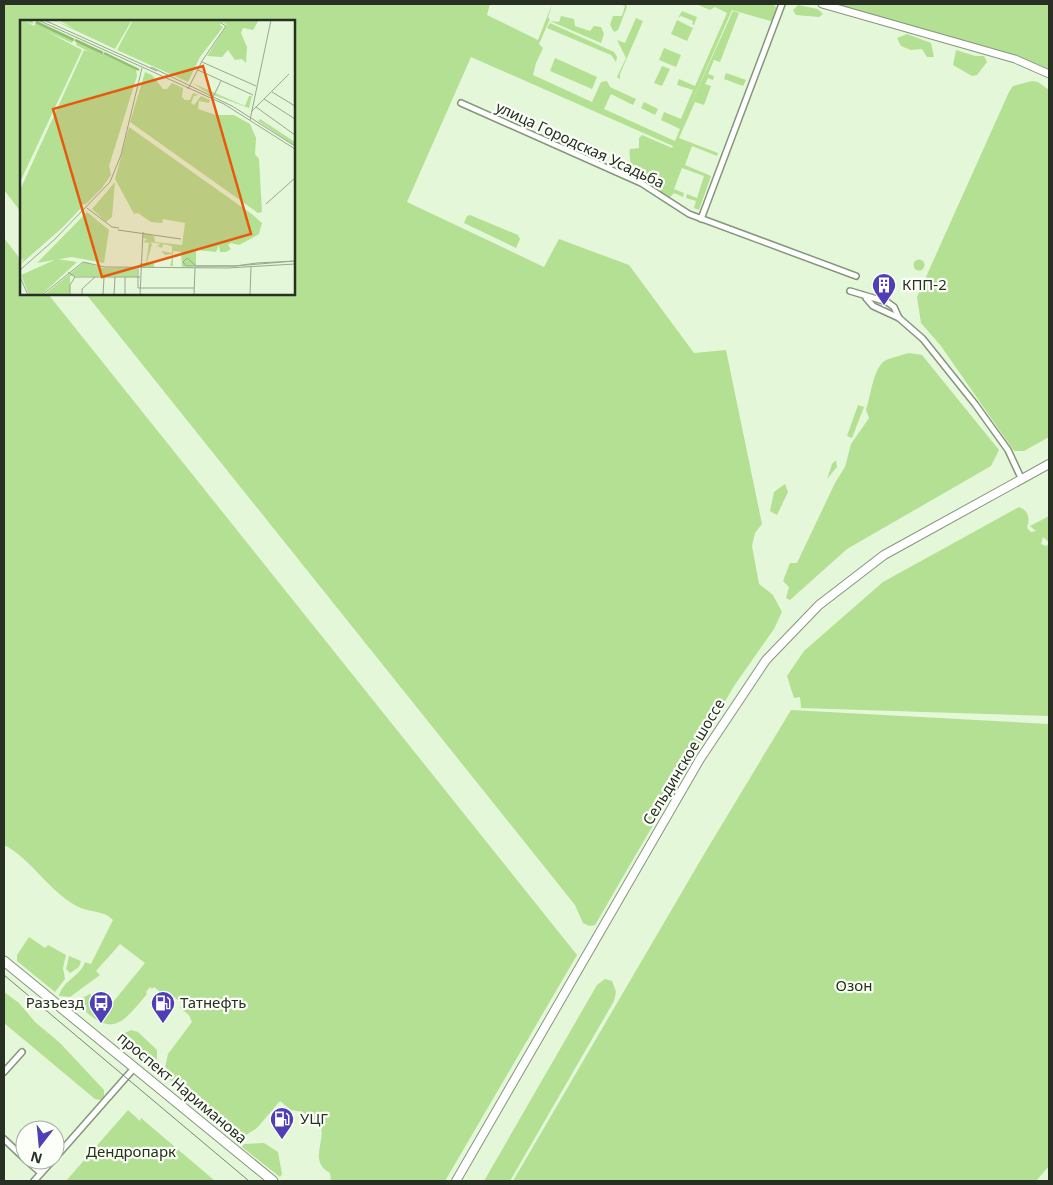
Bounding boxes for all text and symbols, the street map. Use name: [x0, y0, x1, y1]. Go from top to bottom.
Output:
inset map: [20, 20, 295, 295]
street label: улица Городская Усадьба: [493, 96, 668, 192]
building icon: КПП-2: [871, 272, 897, 306]
place label: КПП-2: [902, 274, 947, 294]
street label: Сельдинское шоссе: [638, 695, 729, 828]
park label: Озон: [836, 975, 872, 995]
bus stop icon: Разъезд: [88, 990, 114, 1024]
fuel station icon: Татнефть: [150, 990, 176, 1024]
place label: Разъезд: [26, 992, 84, 1012]
place label: Татнефть: [180, 992, 246, 1012]
street label: проспект Нариманова: [114, 1027, 252, 1147]
fuel station icon: УЦГ: [269, 1106, 295, 1140]
place label: УЦГ: [300, 1108, 328, 1128]
north arrow: [15, 1120, 65, 1170]
park label: Дендропарк: [86, 1141, 176, 1161]
text: N: [28, 1147, 44, 1169]

